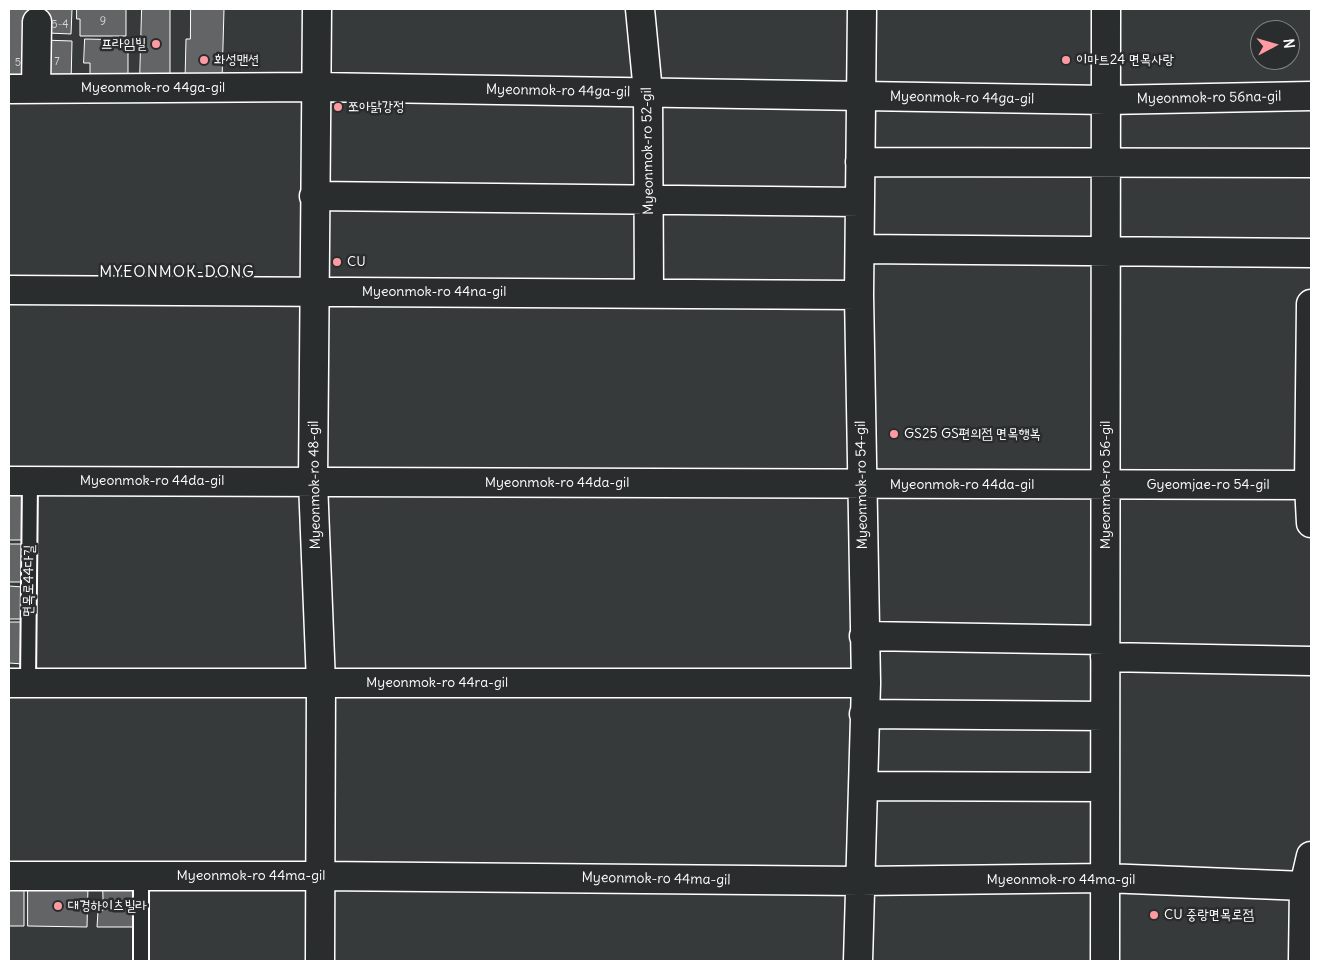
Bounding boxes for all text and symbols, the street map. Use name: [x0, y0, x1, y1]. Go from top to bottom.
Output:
house number: 9: [100, 15, 106, 29]
house number: 5-4: [51, 18, 69, 32]
north arrow: [1250, 20, 1300, 70]
place label: 프라임빌: [101, 36, 146, 52]
marker: 프라임빌: [150, 38, 162, 50]
text: N: [1279, 38, 1298, 49]
place label: 화성맨션: [214, 52, 259, 68]
place label: 이마트24 면목사랑: [1076, 52, 1174, 68]
marker: 화성맨션: [198, 54, 210, 66]
marker: 이마트24 면목사랑: [1060, 54, 1072, 66]
house number: 7: [54, 55, 60, 69]
house number: 5: [15, 56, 21, 70]
street label: Myeonmok-ro 44ga-gil: [81, 80, 225, 96]
street label: Myeonmok-ro 44ga-gil: [486, 81, 630, 101]
street label: Myeonmok-ro 52-gil: [638, 87, 658, 215]
street label: Myeonmok-ro 44ga-gil: [890, 88, 1034, 108]
street label: Myeonmok-ro 56na-gil: [1137, 88, 1281, 108]
place label: 쪼아닭강정: [348, 99, 404, 115]
marker: 쪼아닭강정: [332, 101, 344, 113]
place label: CU: [347, 254, 366, 270]
marker: CU: [331, 256, 343, 268]
district label: MYEONMOK-DONG: [98, 262, 256, 282]
street label: Myeonmok-ro 44na-gil: [362, 284, 506, 300]
street label: Myeonmok-ro 48-gil: [305, 421, 325, 549]
street label: Myeonmok-ro 54-gil: [852, 421, 872, 549]
street label: Myeonmok-ro 56-gil: [1098, 421, 1114, 549]
place label: GS25 GS편의점 면목행복: [904, 426, 1041, 442]
marker: GS25 GS편의점 면목행복: [888, 428, 900, 440]
street label: Myeonmok-ro 44da-gil: [80, 473, 224, 489]
street label: Myeonmok-ro 44da-gil: [485, 475, 629, 491]
street label: Myeonmok-ro 44da-gil: [890, 477, 1034, 493]
street label: Gyeomjae-ro 54-gil: [1146, 477, 1270, 493]
street label: 면목로44다길: [20, 545, 38, 617]
street label: Myeonmok-ro 44ra-gil: [366, 675, 508, 691]
street label: Myeonmok-ro 44ma-gil: [177, 868, 325, 884]
street label: Myeonmok-ro 44ma-gil: [581, 869, 731, 889]
street label: Myeonmok-ro 44ma-gil: [987, 872, 1135, 888]
place label: 대경하이츠빌라: [68, 898, 147, 914]
marker: 대경하이츠빌라: [52, 900, 64, 912]
place label: CU 중랑면목로점: [1164, 907, 1254, 923]
marker: CU 중랑면목로점: [1148, 909, 1160, 921]

